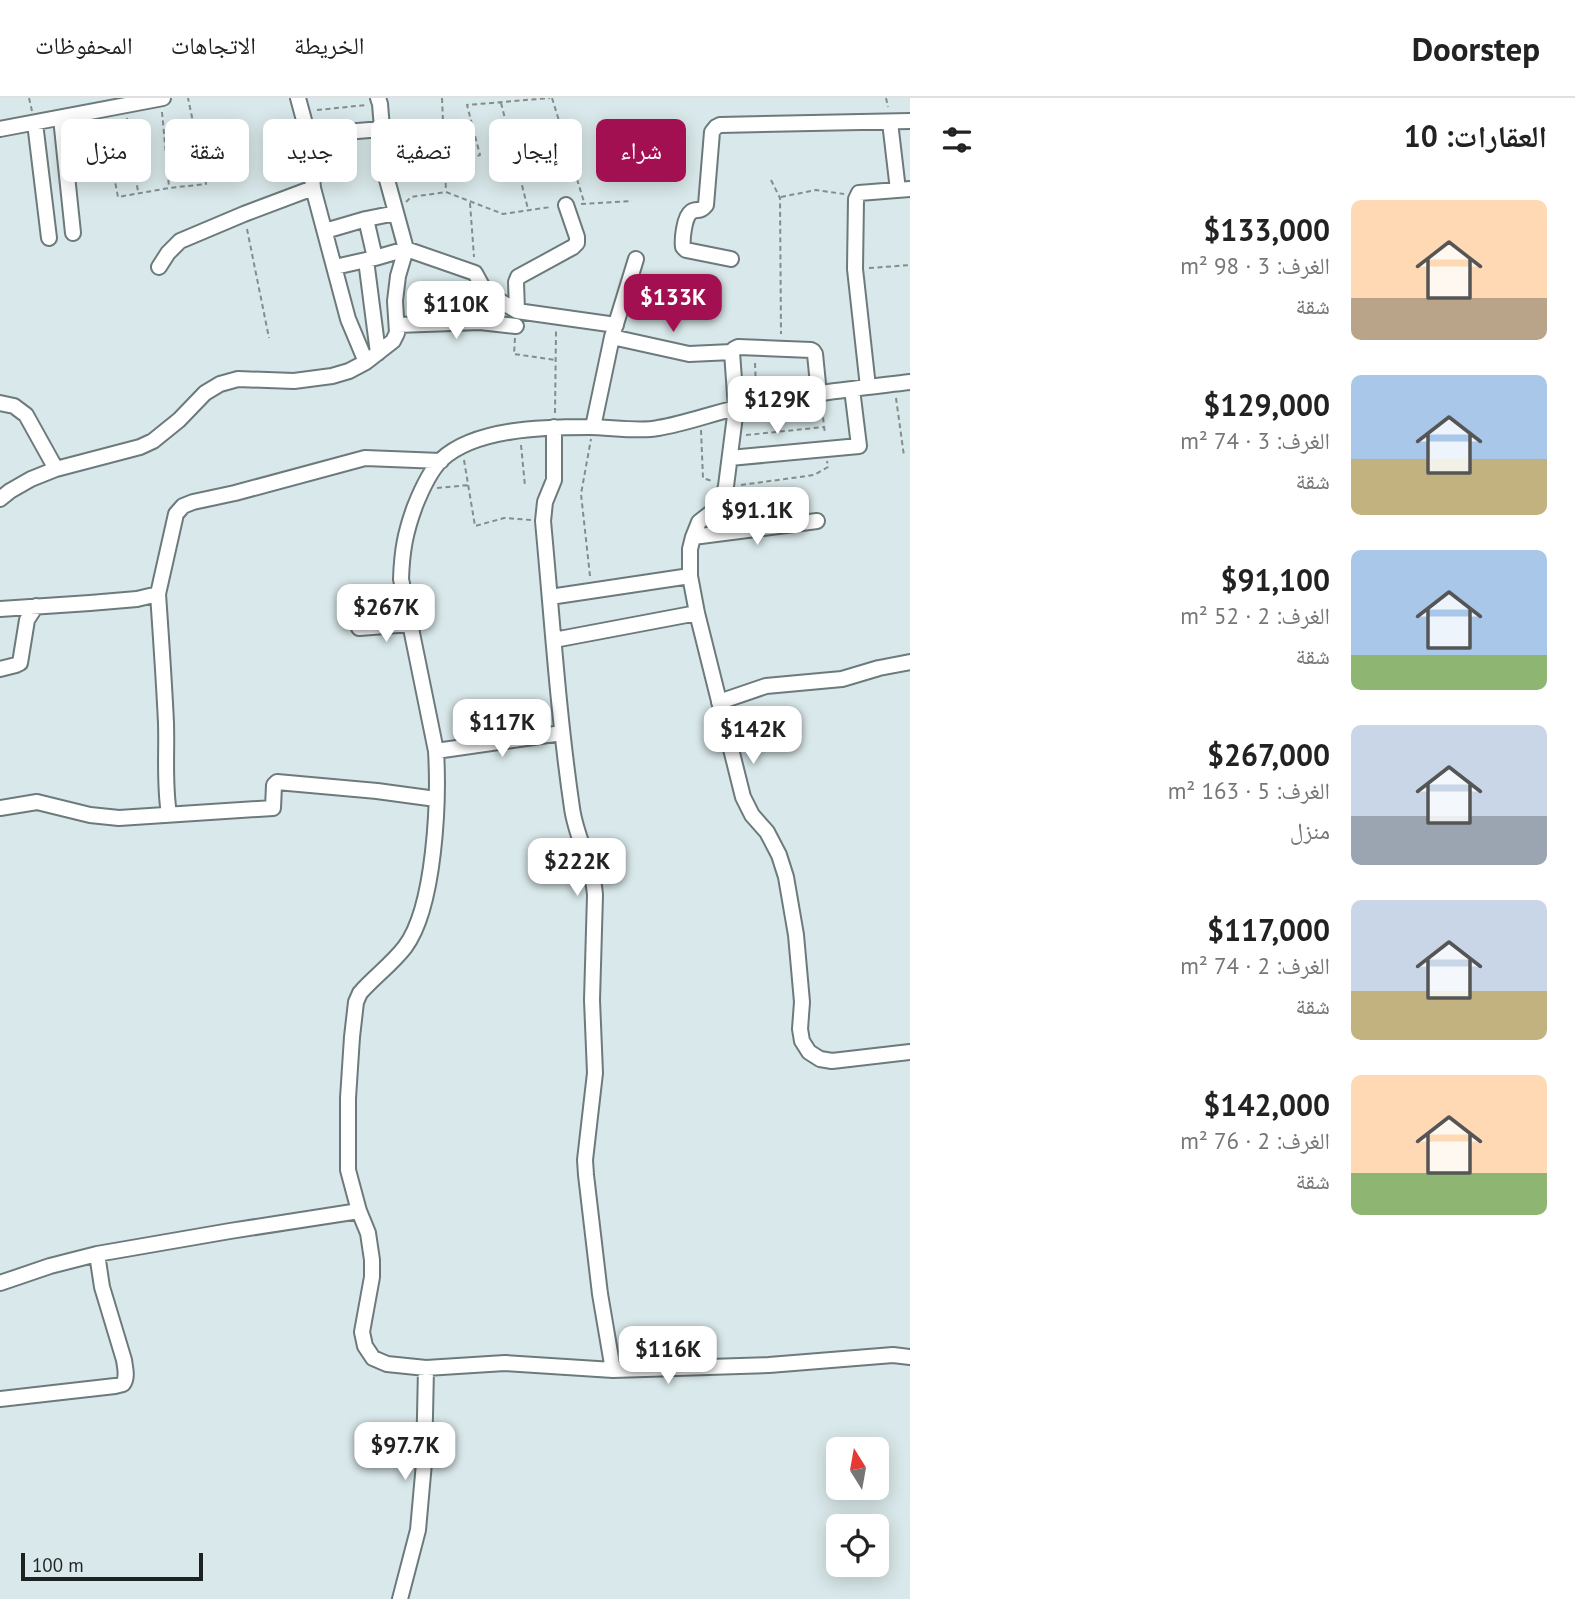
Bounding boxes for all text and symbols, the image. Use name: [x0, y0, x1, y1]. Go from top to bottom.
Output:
text: Doorstep: [1412, 27, 1540, 70]
text: المحفوظات: [35, 30, 133, 61]
text: الاتجاهات: [171, 30, 256, 61]
text: الخريطة: [294, 30, 365, 61]
text: العقارات: 10: [1404, 116, 1547, 155]
chip: منزل: [61, 119, 151, 182]
chip: شقة: [165, 119, 249, 182]
chip: جديد: [263, 119, 357, 182]
chip: تصفية: [371, 119, 475, 182]
chip: إيجار: [489, 119, 582, 182]
chip: شراء: [596, 119, 686, 182]
icon: filters: [938, 121, 976, 159]
text: $133,000: [1203, 210, 1330, 249]
icon: home: [1407, 228, 1491, 312]
text: الغرف: 3 · 98 m²: [1180, 251, 1330, 280]
pin: $133K: [624, 274, 722, 334]
pin: $110K: [407, 282, 505, 341]
text: $133K: [640, 282, 706, 311]
text: $110K: [423, 289, 489, 318]
text: شقة: [1296, 291, 1330, 320]
pin: $129K: [728, 376, 826, 436]
text: $129K: [744, 384, 810, 413]
text: $129,000: [1203, 385, 1330, 424]
icon: home: [1407, 403, 1491, 487]
text: الغرف: 3 · 74 m²: [1180, 426, 1330, 455]
text: شقة: [1296, 466, 1330, 495]
pin: $91.1K: [700, 488, 814, 547]
text: $91.1K: [721, 495, 793, 524]
text: $91,100: [1220, 560, 1330, 599]
icon: home: [1407, 578, 1491, 662]
pin: $267K: [337, 584, 435, 644]
text: $267K: [353, 592, 419, 621]
text: الغرف: 2 · 52 m²: [1180, 601, 1330, 630]
text: شقة: [1296, 641, 1330, 670]
pin: $117K: [453, 700, 551, 759]
pin: $142K: [704, 706, 802, 766]
text: $117K: [469, 707, 535, 736]
text: $142K: [720, 714, 786, 743]
text: $267,000: [1207, 735, 1330, 774]
icon: home: [1407, 753, 1491, 837]
text: الغرف: 5 · 163 m²: [1168, 776, 1330, 805]
text: منزل: [1290, 816, 1330, 845]
pin: $222K: [528, 838, 626, 898]
text: $222K: [544, 846, 610, 875]
text: $117,000: [1207, 910, 1330, 949]
icon: home: [1407, 928, 1491, 1012]
text: الغرف: 2 · 74 m²: [1180, 951, 1330, 980]
text: شقة: [1296, 991, 1330, 1020]
text: $142,000: [1203, 1085, 1330, 1124]
icon: home: [1407, 1103, 1491, 1187]
text: الغرف: 2 · 76 m²: [1180, 1126, 1330, 1155]
text: شقة: [1296, 1166, 1330, 1195]
pin: $116K: [619, 1326, 717, 1386]
text: $116K: [635, 1334, 701, 1363]
pin: $97.7K: [348, 1422, 462, 1482]
text: $97.7K: [370, 1430, 440, 1459]
north arrow: [826, 1437, 889, 1500]
map controls: [826, 1437, 889, 1577]
button: locate: [826, 1514, 889, 1577]
scale bar: [21, 1550, 203, 1582]
text: 100 m: [32, 1553, 84, 1577]

